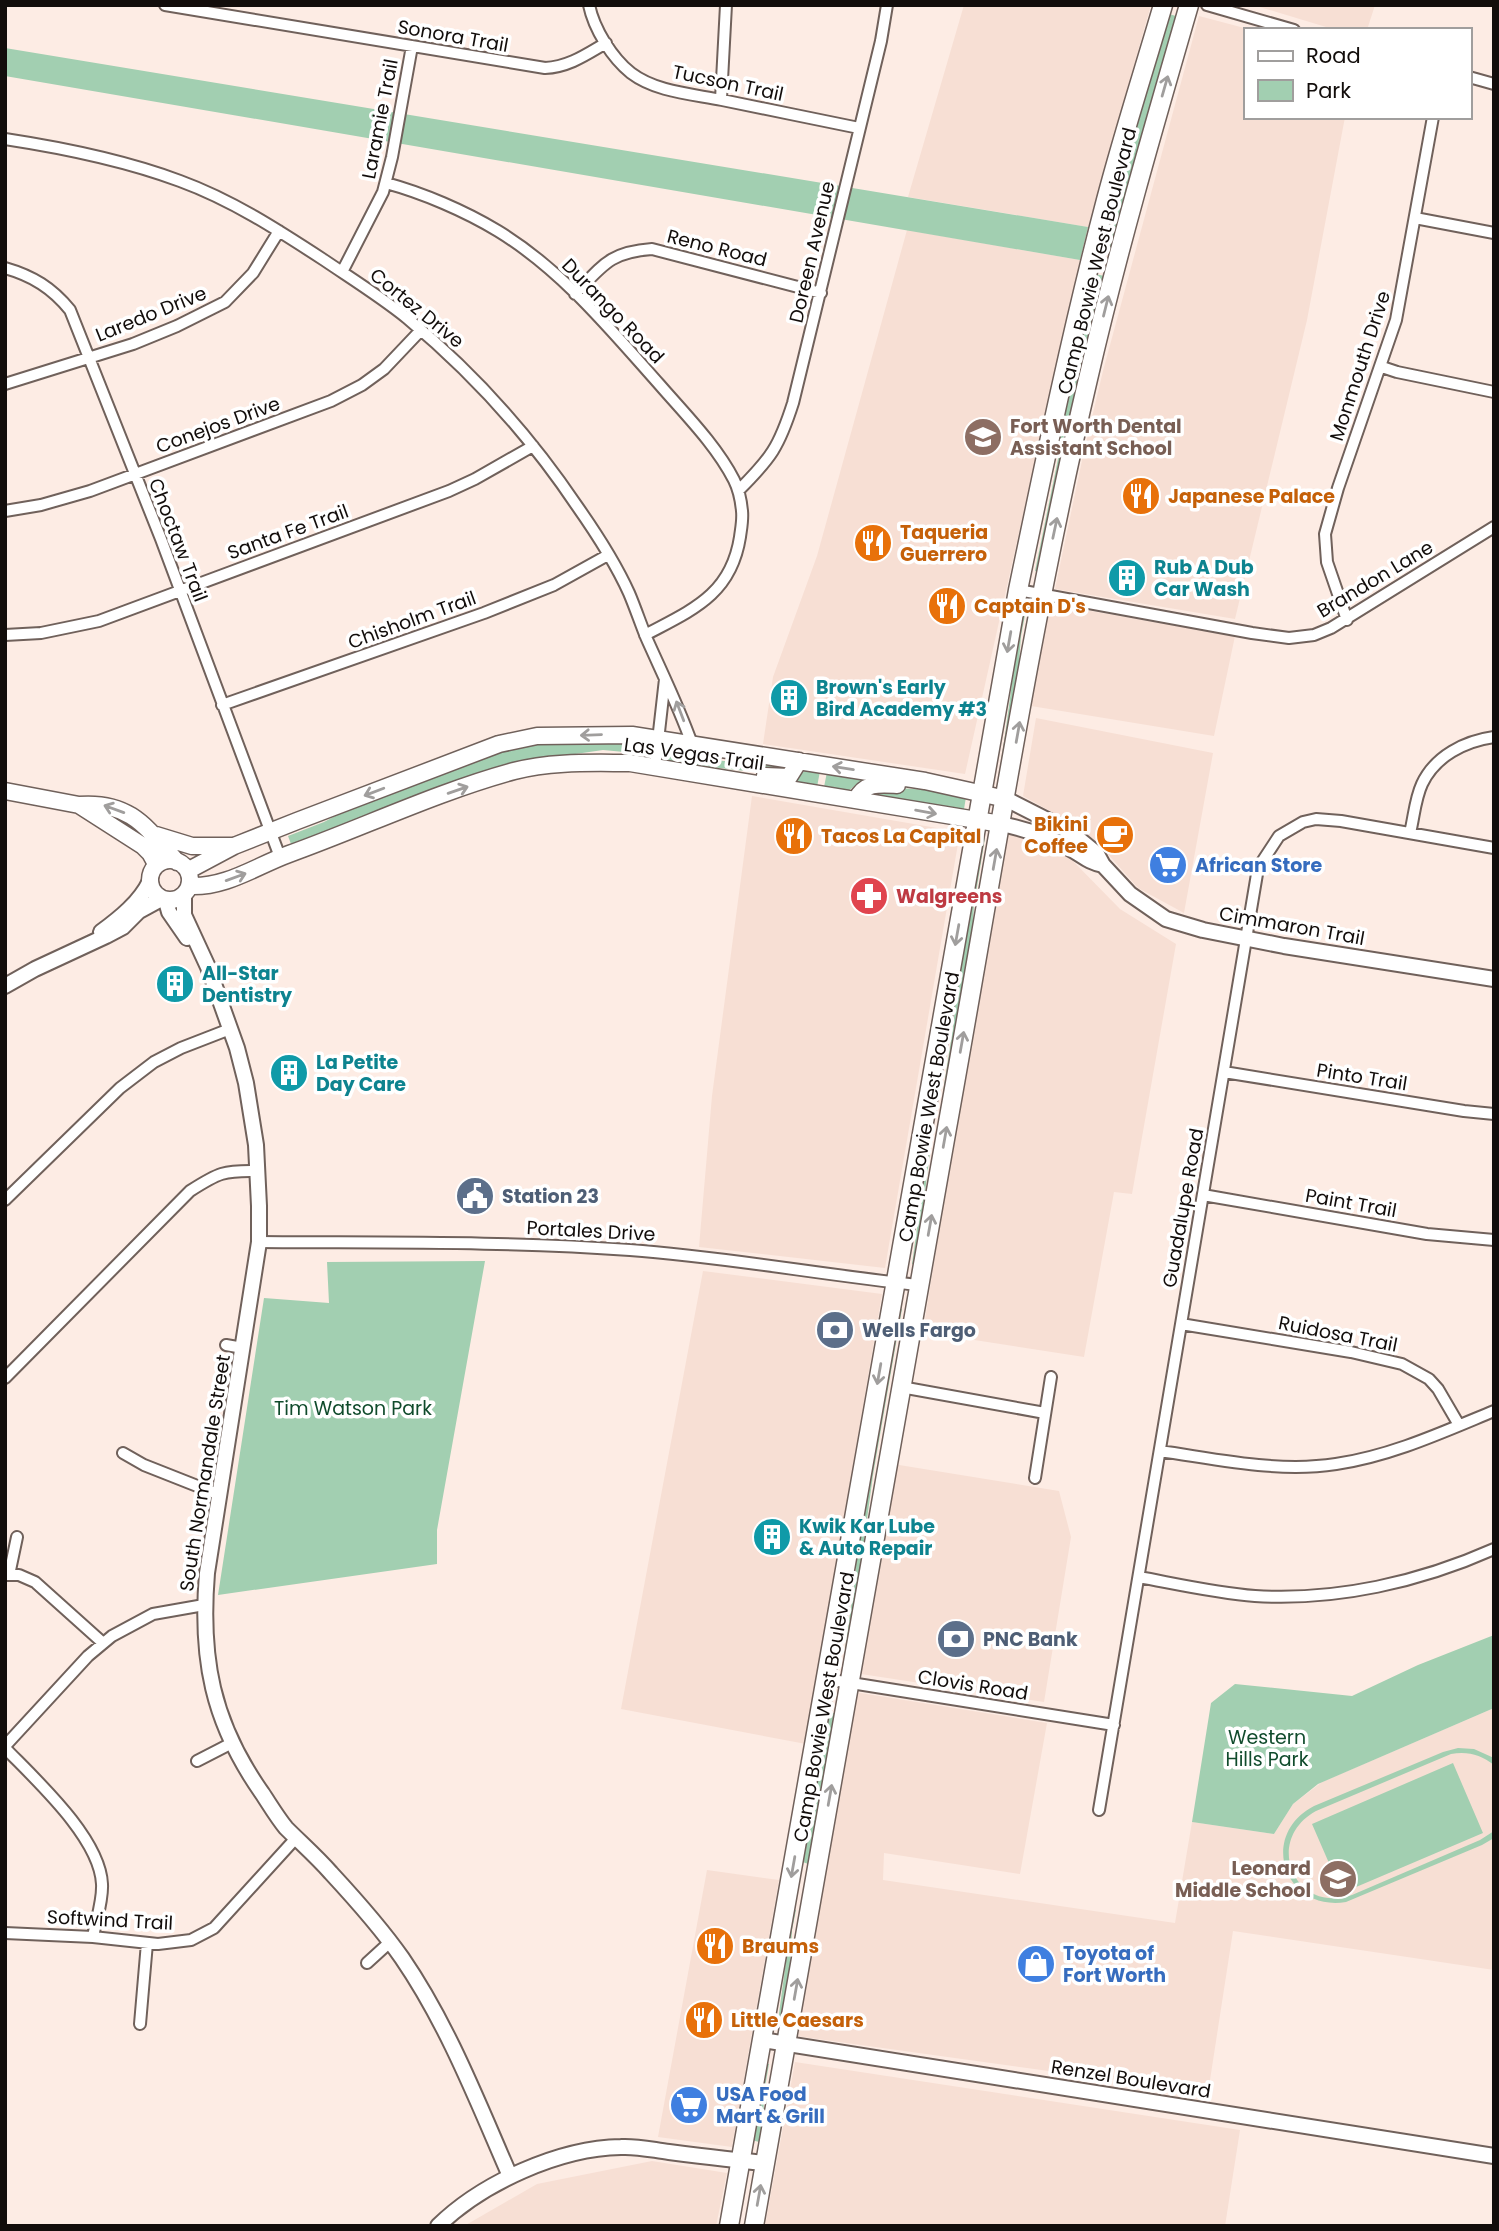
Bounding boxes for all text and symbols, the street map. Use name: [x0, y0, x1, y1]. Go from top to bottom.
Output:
street label: Sonora Trail: [395, 13, 511, 59]
legend: [1244, 28, 1471, 119]
text: Road: [1306, 41, 1361, 70]
street label: Laramie Trail: [355, 57, 405, 181]
street label: Tucson Trail: [670, 58, 786, 108]
one-way arrow: [1160, 76, 1173, 98]
text: Park: [1306, 76, 1351, 105]
street label: Camp Bowie West Boulevard: [1051, 125, 1143, 397]
street label: Doreen Avenue: [783, 178, 841, 326]
street label: Reno Road: [664, 223, 770, 273]
street label: Durango Road: [556, 252, 670, 370]
street label: Cortez Drive: [364, 262, 470, 354]
street label: Laredo Drive: [91, 279, 211, 349]
street label: Monmouth Drive: [1323, 287, 1397, 445]
one-way arrow: [1100, 295, 1113, 318]
street label: Conejos Drive: [152, 390, 284, 460]
place label: Fort Worth Dental Assistant School: [1010, 413, 1182, 462]
school or university icon: Fort Worth Dental Assistant School: [962, 416, 1004, 458]
street label: Choctaw Trail: [142, 474, 214, 606]
restaurant icon: Japanese Palace: [1120, 475, 1162, 517]
place label: Japanese Palace: [1168, 483, 1335, 510]
street label: Santa Fe Trail: [224, 498, 352, 566]
one-way arrow: [1049, 517, 1063, 540]
place label: Taqueria Guerrero: [900, 519, 988, 568]
restaurant icon: Taqueria Guerrero: [852, 522, 894, 564]
street label: Brandon Lane: [1312, 534, 1438, 624]
place label: Rub A Dub Car Wash: [1154, 554, 1254, 603]
building icon: Rub A Dub Car Wash: [1106, 557, 1148, 599]
street label: Chisholm Trail: [344, 584, 480, 656]
restaurant icon: Captain D's: [926, 585, 968, 627]
place label: Captain D's: [974, 593, 1086, 620]
one-way arrow: [1002, 630, 1015, 652]
place label: Brown's Early Bird Academy #3: [816, 674, 987, 723]
building icon: Brown's Early Bird Academy #3: [768, 677, 810, 719]
one-way arrow: [672, 701, 685, 722]
one-way arrow: [1012, 721, 1025, 743]
one-way arrow: [580, 728, 603, 741]
street label: Las Vegas Trail: [622, 731, 766, 777]
one-way arrow: [832, 761, 854, 774]
one-way arrow: [446, 783, 468, 795]
one-way arrow: [363, 787, 385, 799]
one-way arrow: [103, 802, 125, 814]
one-way arrow: [914, 806, 937, 819]
place label: Bikini Coffee: [1024, 811, 1088, 860]
cafe icon: Bikini Coffee: [1094, 814, 1136, 856]
restaurant icon: Tacos La Capital: [773, 815, 815, 857]
place label: Tacos La Capital: [821, 823, 981, 850]
supermarket icon: African Store: [1147, 844, 1189, 886]
one-way arrow: [988, 848, 1002, 871]
place label: African Store: [1195, 852, 1322, 879]
one-way arrow: [224, 870, 246, 882]
pharmacy icon: Walgreens: [848, 875, 890, 917]
place label: Walgreens: [896, 883, 1002, 910]
street label: Cimmaron Trail: [1217, 900, 1367, 952]
one-way arrow: [950, 923, 963, 946]
place label: All-Star Dentistry: [202, 960, 293, 1009]
building icon: All-Star Dentistry: [154, 963, 196, 1005]
street label: Camp Bowie West Boulevard: [892, 970, 966, 1244]
one-way arrow: [956, 1031, 969, 1054]
place label: La Petite Day Care: [316, 1049, 406, 1098]
building icon: La Petite Day Care: [268, 1052, 310, 1094]
street label: Pinto Trail: [1315, 1057, 1409, 1097]
one-way arrow: [939, 1126, 953, 1149]
street label: Guadalupe Road: [1156, 1126, 1210, 1290]
public building icon: Station 23: [454, 1175, 496, 1217]
street label: Paint Trail: [1303, 1182, 1399, 1224]
place label: Station 23: [502, 1183, 599, 1210]
street label: Portales Drive: [526, 1214, 656, 1248]
one-way arrow: [924, 1214, 937, 1237]
bank icon: Wells Fargo: [814, 1309, 856, 1351]
street label: Ruidosa Trail: [1276, 1309, 1400, 1359]
place label: Wells Fargo: [862, 1317, 976, 1344]
street label: South Normandale Street: [173, 1352, 237, 1593]
one-way arrow: [872, 1362, 885, 1385]
park label: Tim Watson Park: [274, 1395, 432, 1422]
place label: Kwik Kar Lube & Auto Repair: [799, 1513, 935, 1562]
building icon: Kwik Kar Lube & Auto Repair: [751, 1516, 793, 1558]
street label: Camp Bowie West Boulevard: [787, 1570, 861, 1844]
bank icon: PNC Bank: [935, 1618, 977, 1660]
place label: PNC Bank: [983, 1626, 1078, 1653]
street label: Clovis Road: [916, 1663, 1030, 1707]
park label: Western Hills Park: [1226, 1724, 1309, 1773]
one-way arrow: [824, 1784, 837, 1806]
one-way arrow: [785, 1855, 799, 1878]
place label: Leonard Middle School: [1175, 1855, 1311, 1904]
school or university icon: Leonard Middle School: [1317, 1858, 1359, 1900]
street label: Softwind Trail: [46, 1903, 174, 1937]
restaurant icon: Braums: [694, 1925, 736, 1967]
place label: Braums: [742, 1933, 819, 1960]
place label: Toyota of Fort Worth: [1063, 1940, 1166, 1989]
shop icon: Toyota of Fort Worth: [1015, 1943, 1057, 1985]
one-way arrow: [790, 1978, 803, 2001]
restaurant icon: Little Caesars: [683, 1999, 725, 2041]
place label: Little Caesars: [731, 2007, 864, 2034]
street label: Renzel Boulevard: [1049, 2053, 1213, 2105]
place label: USA Food Mart & Grill: [716, 2081, 825, 2130]
supermarket icon: USA Food Mart & Grill: [668, 2084, 710, 2126]
one-way arrow: [753, 2184, 766, 2207]

